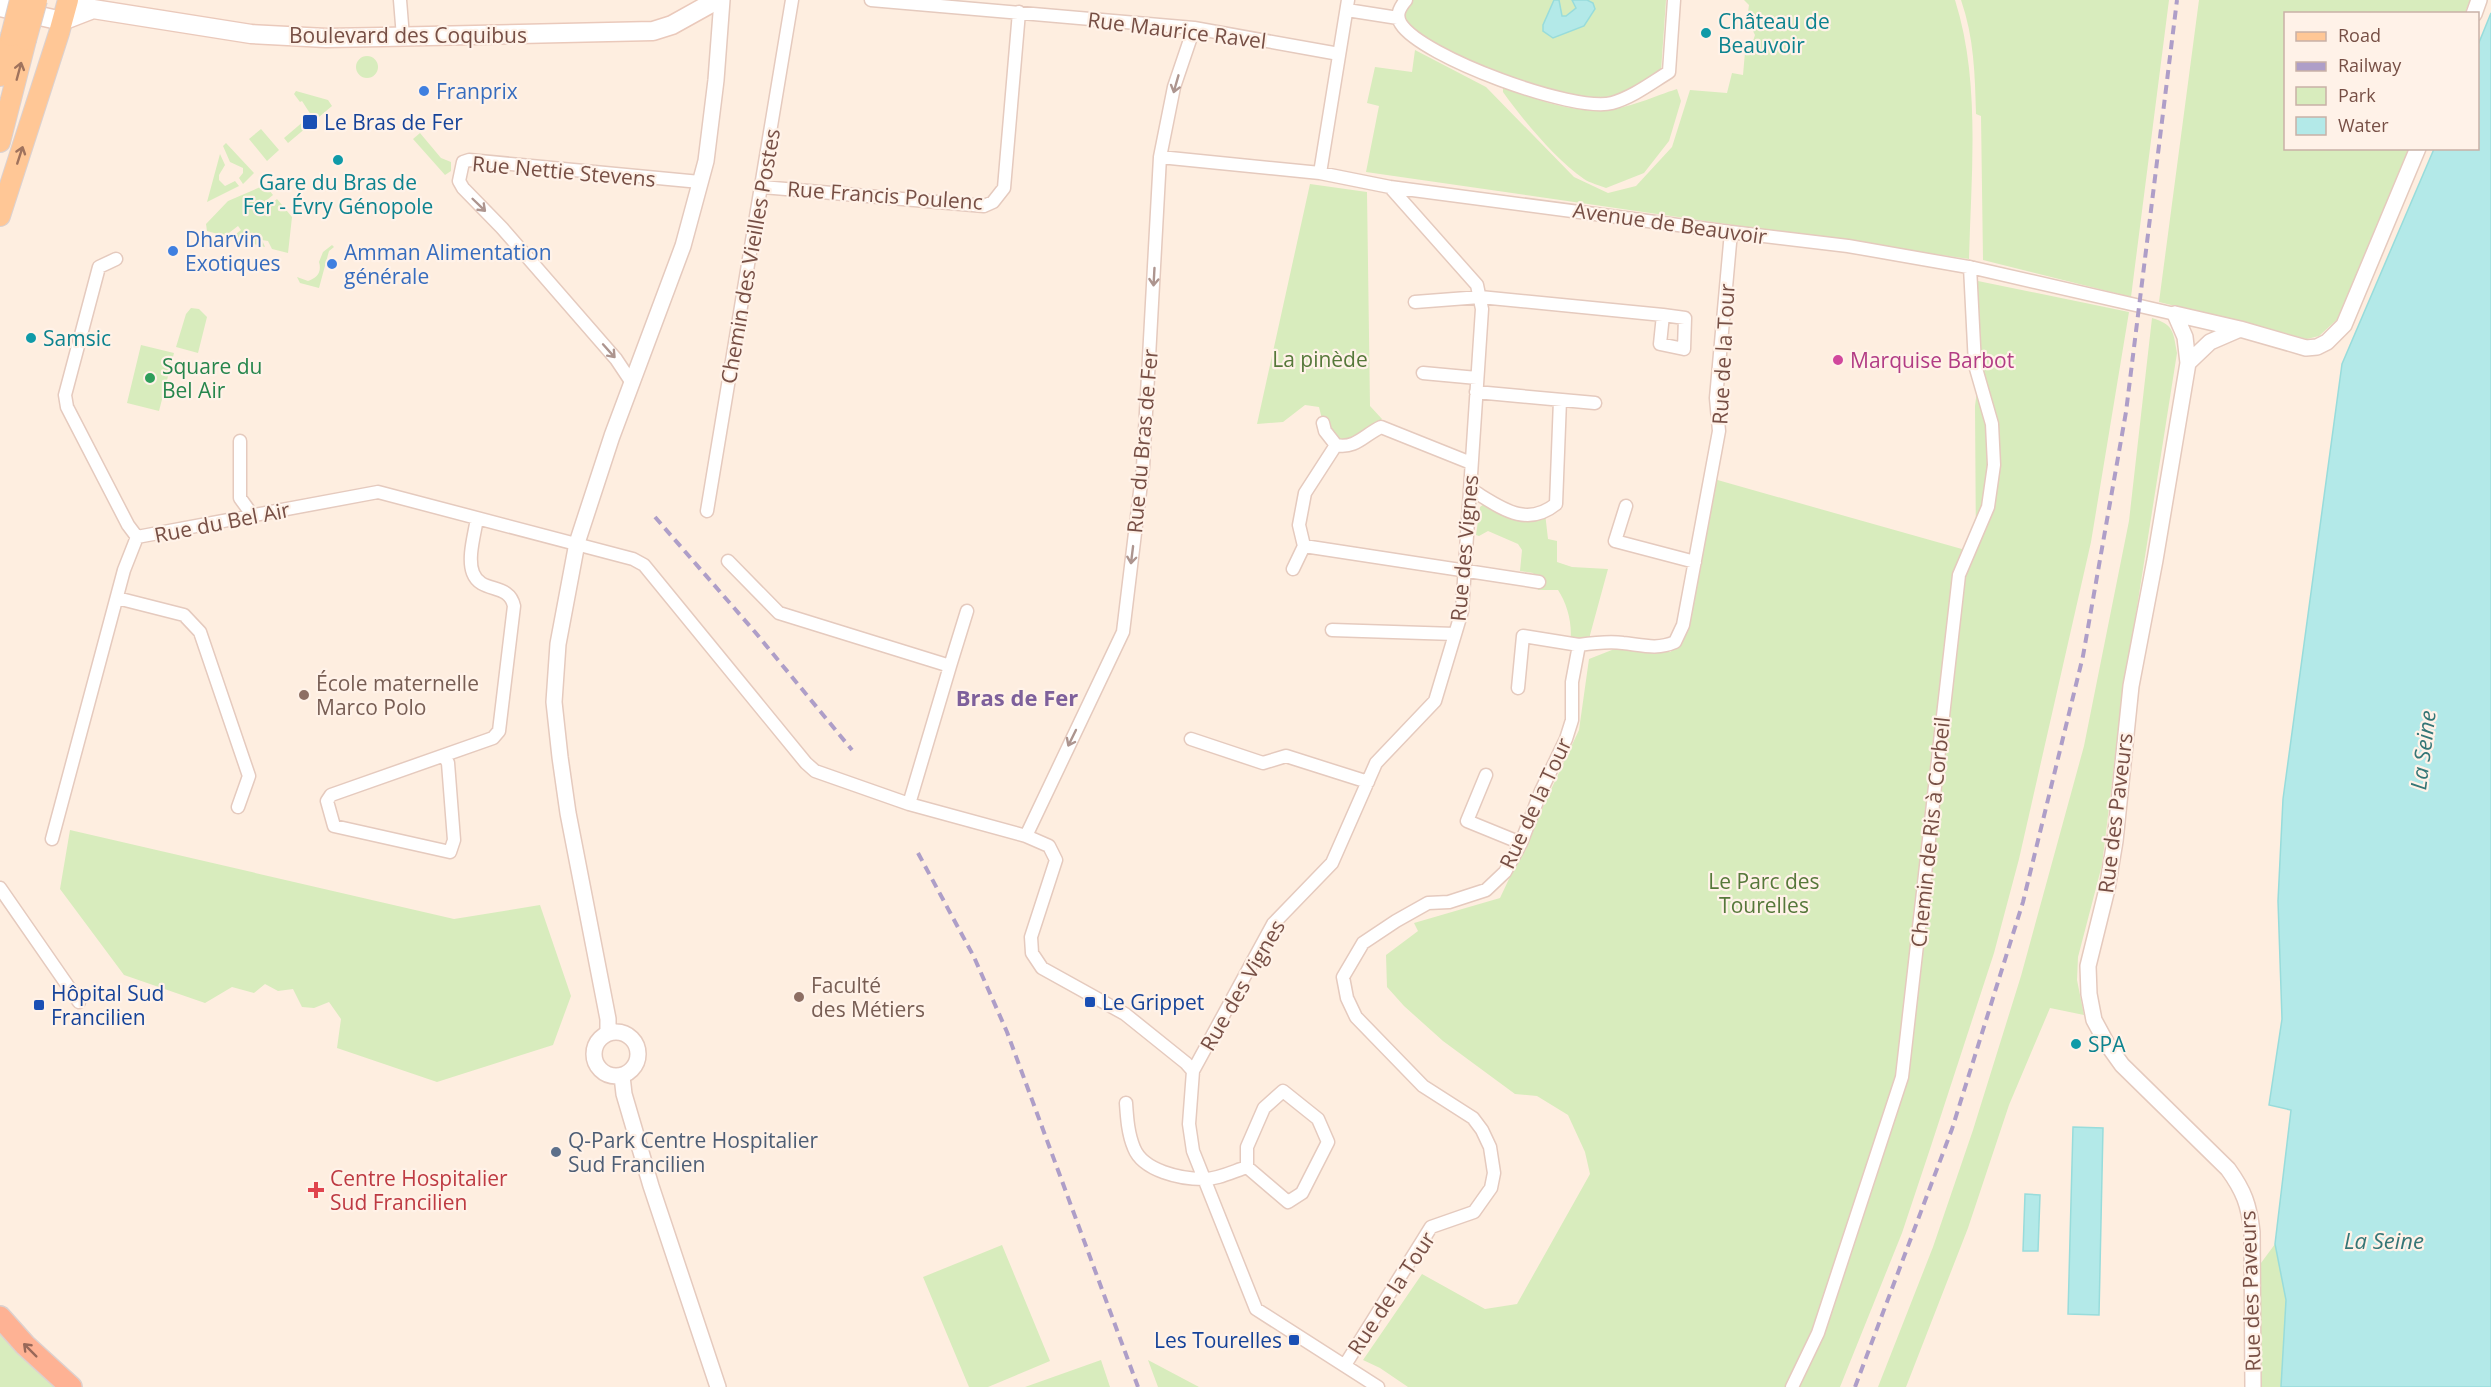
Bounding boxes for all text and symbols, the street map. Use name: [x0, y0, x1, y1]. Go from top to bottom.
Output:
street label: Rue Maurice Ravel: [1086, 5, 1268, 55]
place label: Château de Beauvoir: [1718, 7, 1830, 59]
legend: [2284, 12, 2479, 150]
street label: Boulevard des Coquibus: [289, 21, 527, 49]
text: Road: [2338, 23, 2381, 47]
marker: Château de Beauvoir: [1699, 26, 1713, 40]
text: Railway: [2338, 53, 2402, 77]
one-way arrow: [13, 62, 25, 81]
one-way arrow: [1170, 74, 1181, 93]
place label: Franprix: [436, 77, 518, 105]
text: Park: [2338, 83, 2376, 107]
marker: Franprix: [417, 84, 431, 98]
place label: Le Bras de Fer: [324, 108, 463, 136]
marker: Le Bras de Fer: [301, 113, 319, 131]
text: Water: [2338, 113, 2389, 137]
street label: Chemin des Vieilles Postes: [714, 126, 786, 386]
one-way arrow: [15, 146, 26, 165]
street label: Rue Nettie Stevens: [471, 149, 657, 193]
marker: Gare du Bras de Fer - Évry Génopole: [331, 153, 345, 167]
place label: Gare du Bras de Fer - Évry Génopole: [243, 168, 433, 220]
street label: Rue Francis Poulenc: [786, 174, 984, 216]
street label: Avenue de Beauvoir: [1571, 196, 1769, 251]
one-way arrow: [472, 198, 487, 213]
place label: Dharvin Exotiques: [185, 225, 281, 277]
place label: Amman Alimentation générale: [344, 238, 552, 290]
marker: Dharvin Exotiques: [166, 244, 180, 258]
marker: Amman Alimentation générale: [325, 257, 339, 271]
one-way arrow: [1148, 266, 1159, 286]
street label: Rue de la Tour: [1705, 282, 1741, 425]
place label: Samsic: [43, 324, 111, 352]
marker: Samsic: [24, 331, 38, 345]
one-way arrow: [602, 343, 616, 358]
park label: La pinède: [1272, 345, 1368, 373]
place label: Marquise Barbot: [1850, 346, 2014, 374]
street label: Rue du Bras de Fer: [1120, 347, 1164, 534]
place label: Square du Bel Air: [162, 352, 262, 404]
marker: Marquise Barbot: [1831, 353, 1845, 367]
marker: Square du Bel Air: [143, 371, 157, 385]
street label: Rue des Vignes: [1444, 474, 1484, 622]
street label: Rue du Bel Air: [152, 495, 293, 549]
one-way arrow: [1127, 544, 1138, 564]
place label: École maternelle Marco Polo: [316, 669, 479, 721]
district label: Bras de Fer: [956, 682, 1078, 712]
marker: École maternelle Marco Polo: [297, 688, 311, 702]
water label: La Seine: [2402, 708, 2442, 791]
street label: Chemin de Ris à Corbeil: [1904, 715, 1956, 949]
one-way arrow: [1066, 728, 1078, 746]
street label: Rue des Paveurs: [2091, 731, 2139, 895]
street label: Rue de la Tour: [1492, 733, 1578, 873]
park label: Le Parc des Tourelles: [1708, 867, 1820, 919]
street label: Rue des Vignes: [1193, 914, 1291, 1056]
place label: Faculté des Métiers: [811, 971, 925, 1023]
place label: Hôpital Sud Francilien: [51, 979, 164, 1031]
place label: Le Grippet: [1102, 988, 1204, 1016]
marker: Faculté des Métiers: [792, 990, 806, 1004]
marker: Le Grippet: [1083, 995, 1097, 1009]
marker: Hôpital Sud Francilien: [32, 998, 46, 1012]
place label: SPA: [2088, 1030, 2126, 1058]
marker: SPA: [2069, 1037, 2083, 1051]
place label: Q-Park Centre Hospitalier Sud Francilien: [568, 1126, 819, 1178]
marker: Q-Park Centre Hospitalier Sud Francilien: [549, 1145, 563, 1159]
place label: Centre Hospitalier Sud Francilien: [330, 1164, 508, 1216]
marker: Centre Hospitalier Sud Francilien: [307, 1181, 325, 1199]
street label: Rue des Paveurs: [2233, 1210, 2267, 1372]
water label: La Seine: [2344, 1225, 2424, 1255]
street label: Rue de la Tour: [1341, 1226, 1441, 1360]
place label: Les Tourelles: [1154, 1326, 1282, 1354]
marker: Les Tourelles: [1287, 1333, 1301, 1347]
one-way arrow: [23, 1342, 38, 1357]

